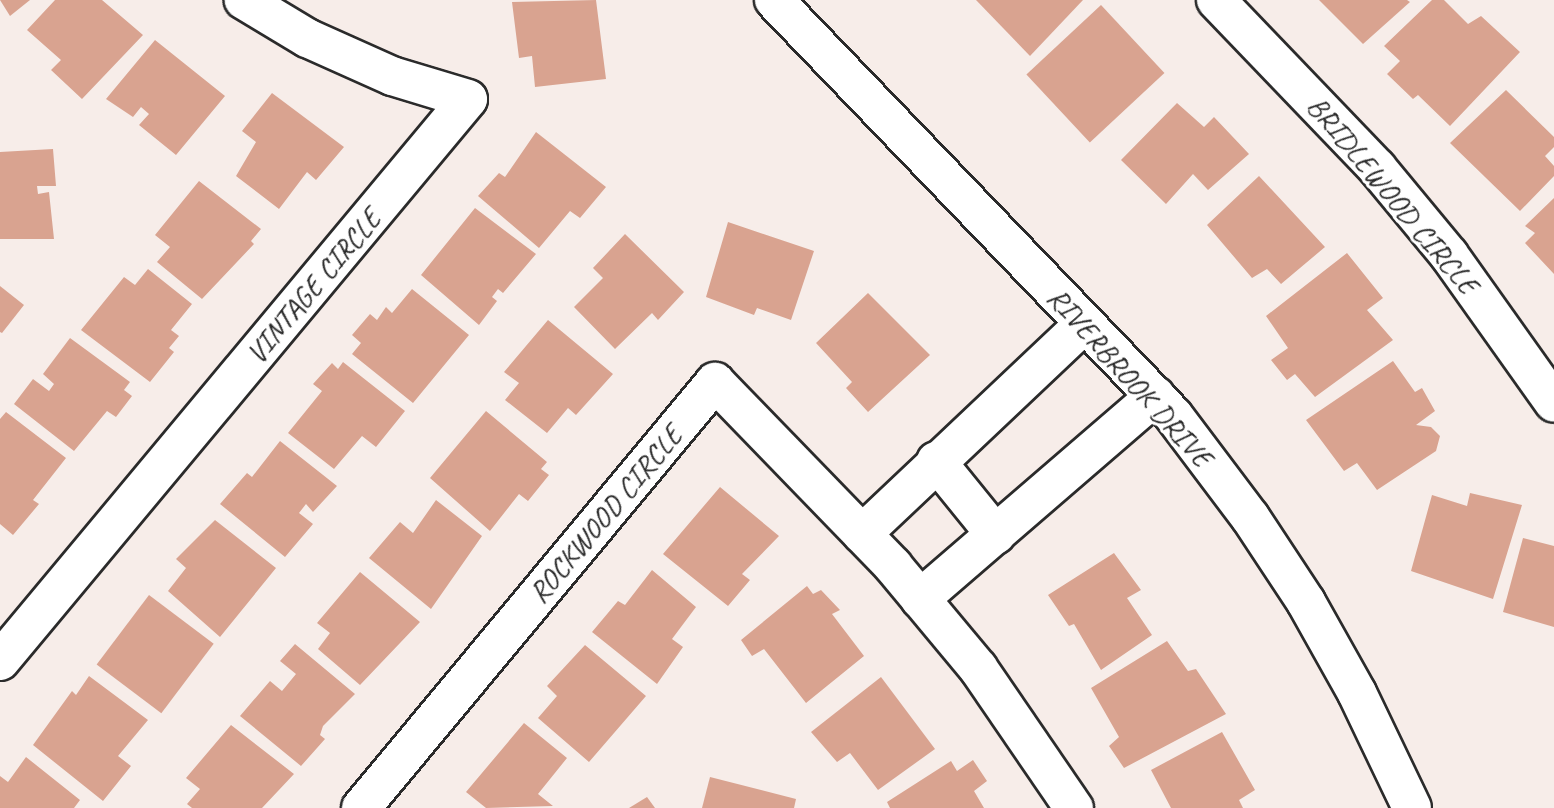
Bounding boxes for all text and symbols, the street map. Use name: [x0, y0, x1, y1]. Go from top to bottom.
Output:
street label: BRIDLEWOOD CIRCLE: [1300, 89, 1486, 301]
street label: VINTAGE CIRCLE: [237, 201, 389, 371]
street label: RIVERBROOK DRIVE: [1040, 280, 1220, 474]
street label: ROCKWOOD CIRCLE: [521, 418, 689, 610]

